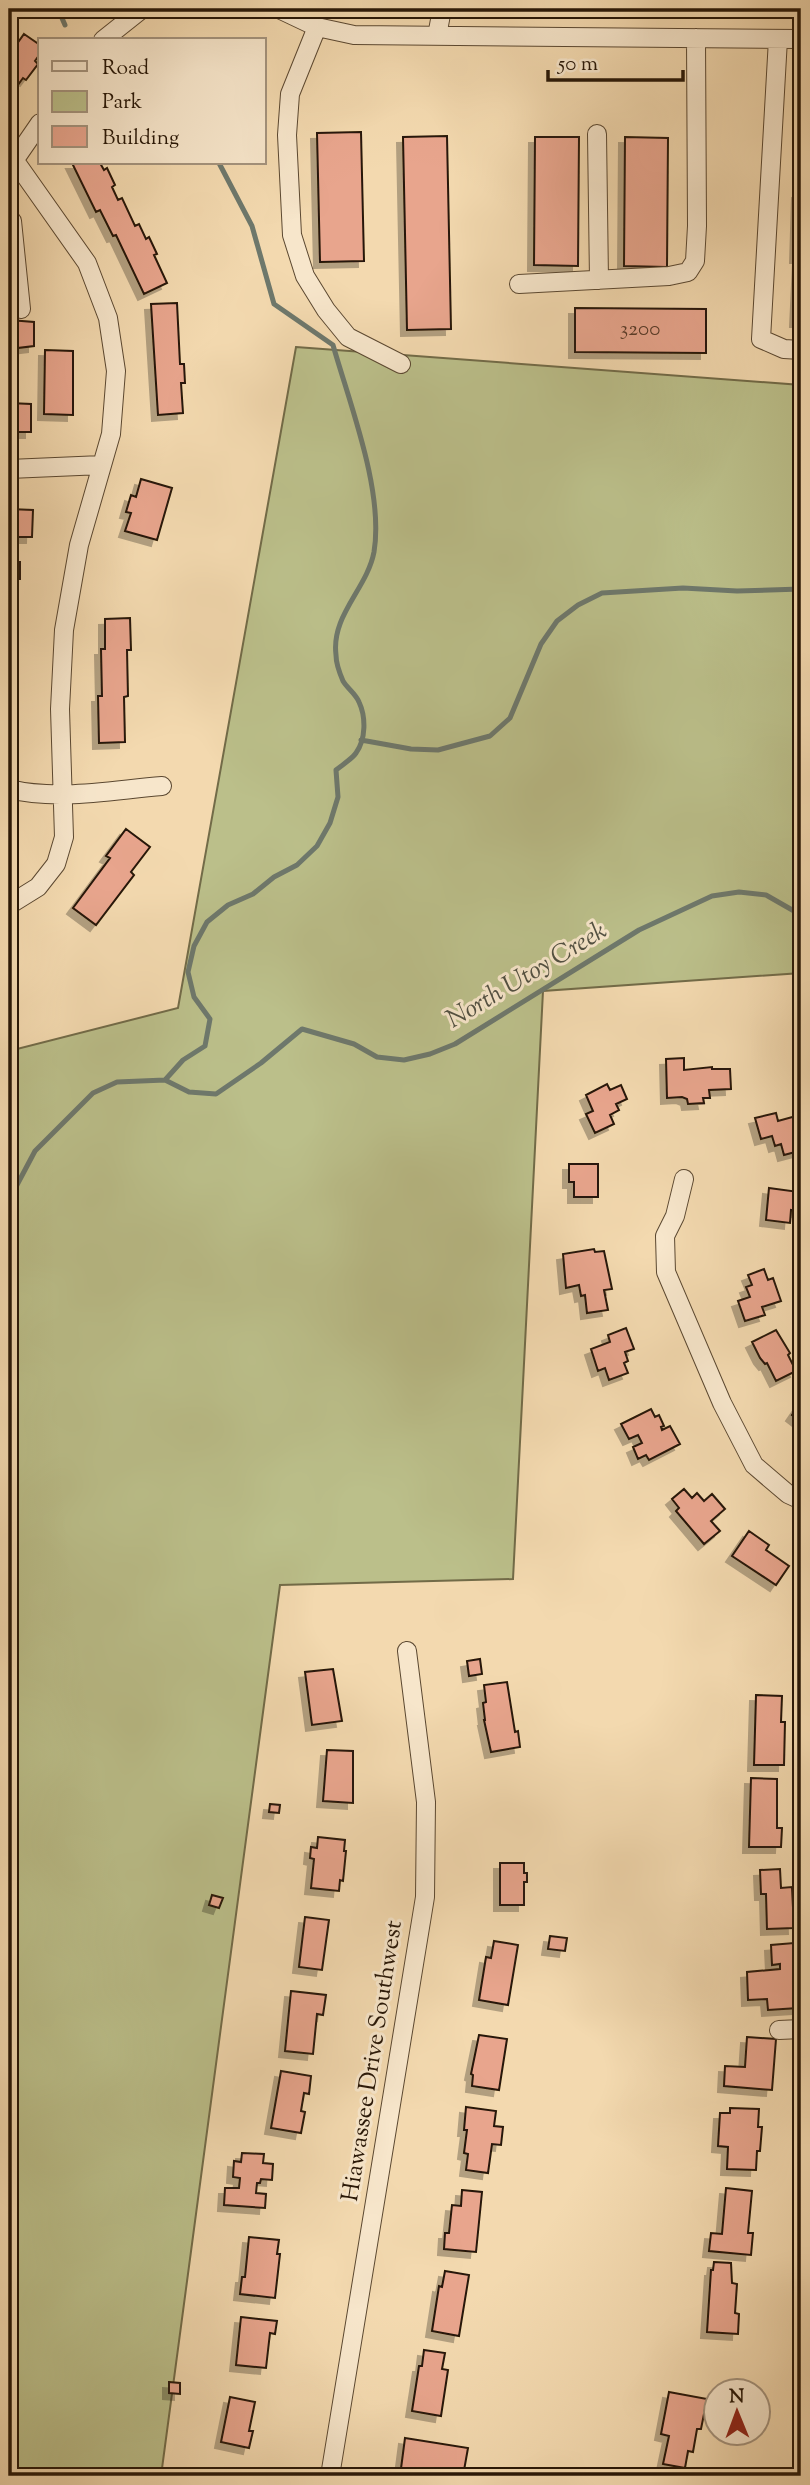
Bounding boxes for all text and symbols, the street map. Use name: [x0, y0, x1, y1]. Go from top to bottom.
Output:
legend: [38, 38, 266, 164]
scale bar: [548, 38, 682, 82]
text: 50 m: [557, 50, 598, 80]
text: Road: [102, 54, 149, 84]
text: Park: [102, 88, 143, 118]
text: Building: [102, 124, 179, 154]
house number: 3200: [620, 315, 660, 345]
water label: North Utoy Creek: [440, 913, 615, 1039]
street label: Hiawassee Drive Southwest: [334, 1918, 412, 2204]
north arrow: [702, 2376, 772, 2446]
text: N: [729, 2384, 745, 2411]

